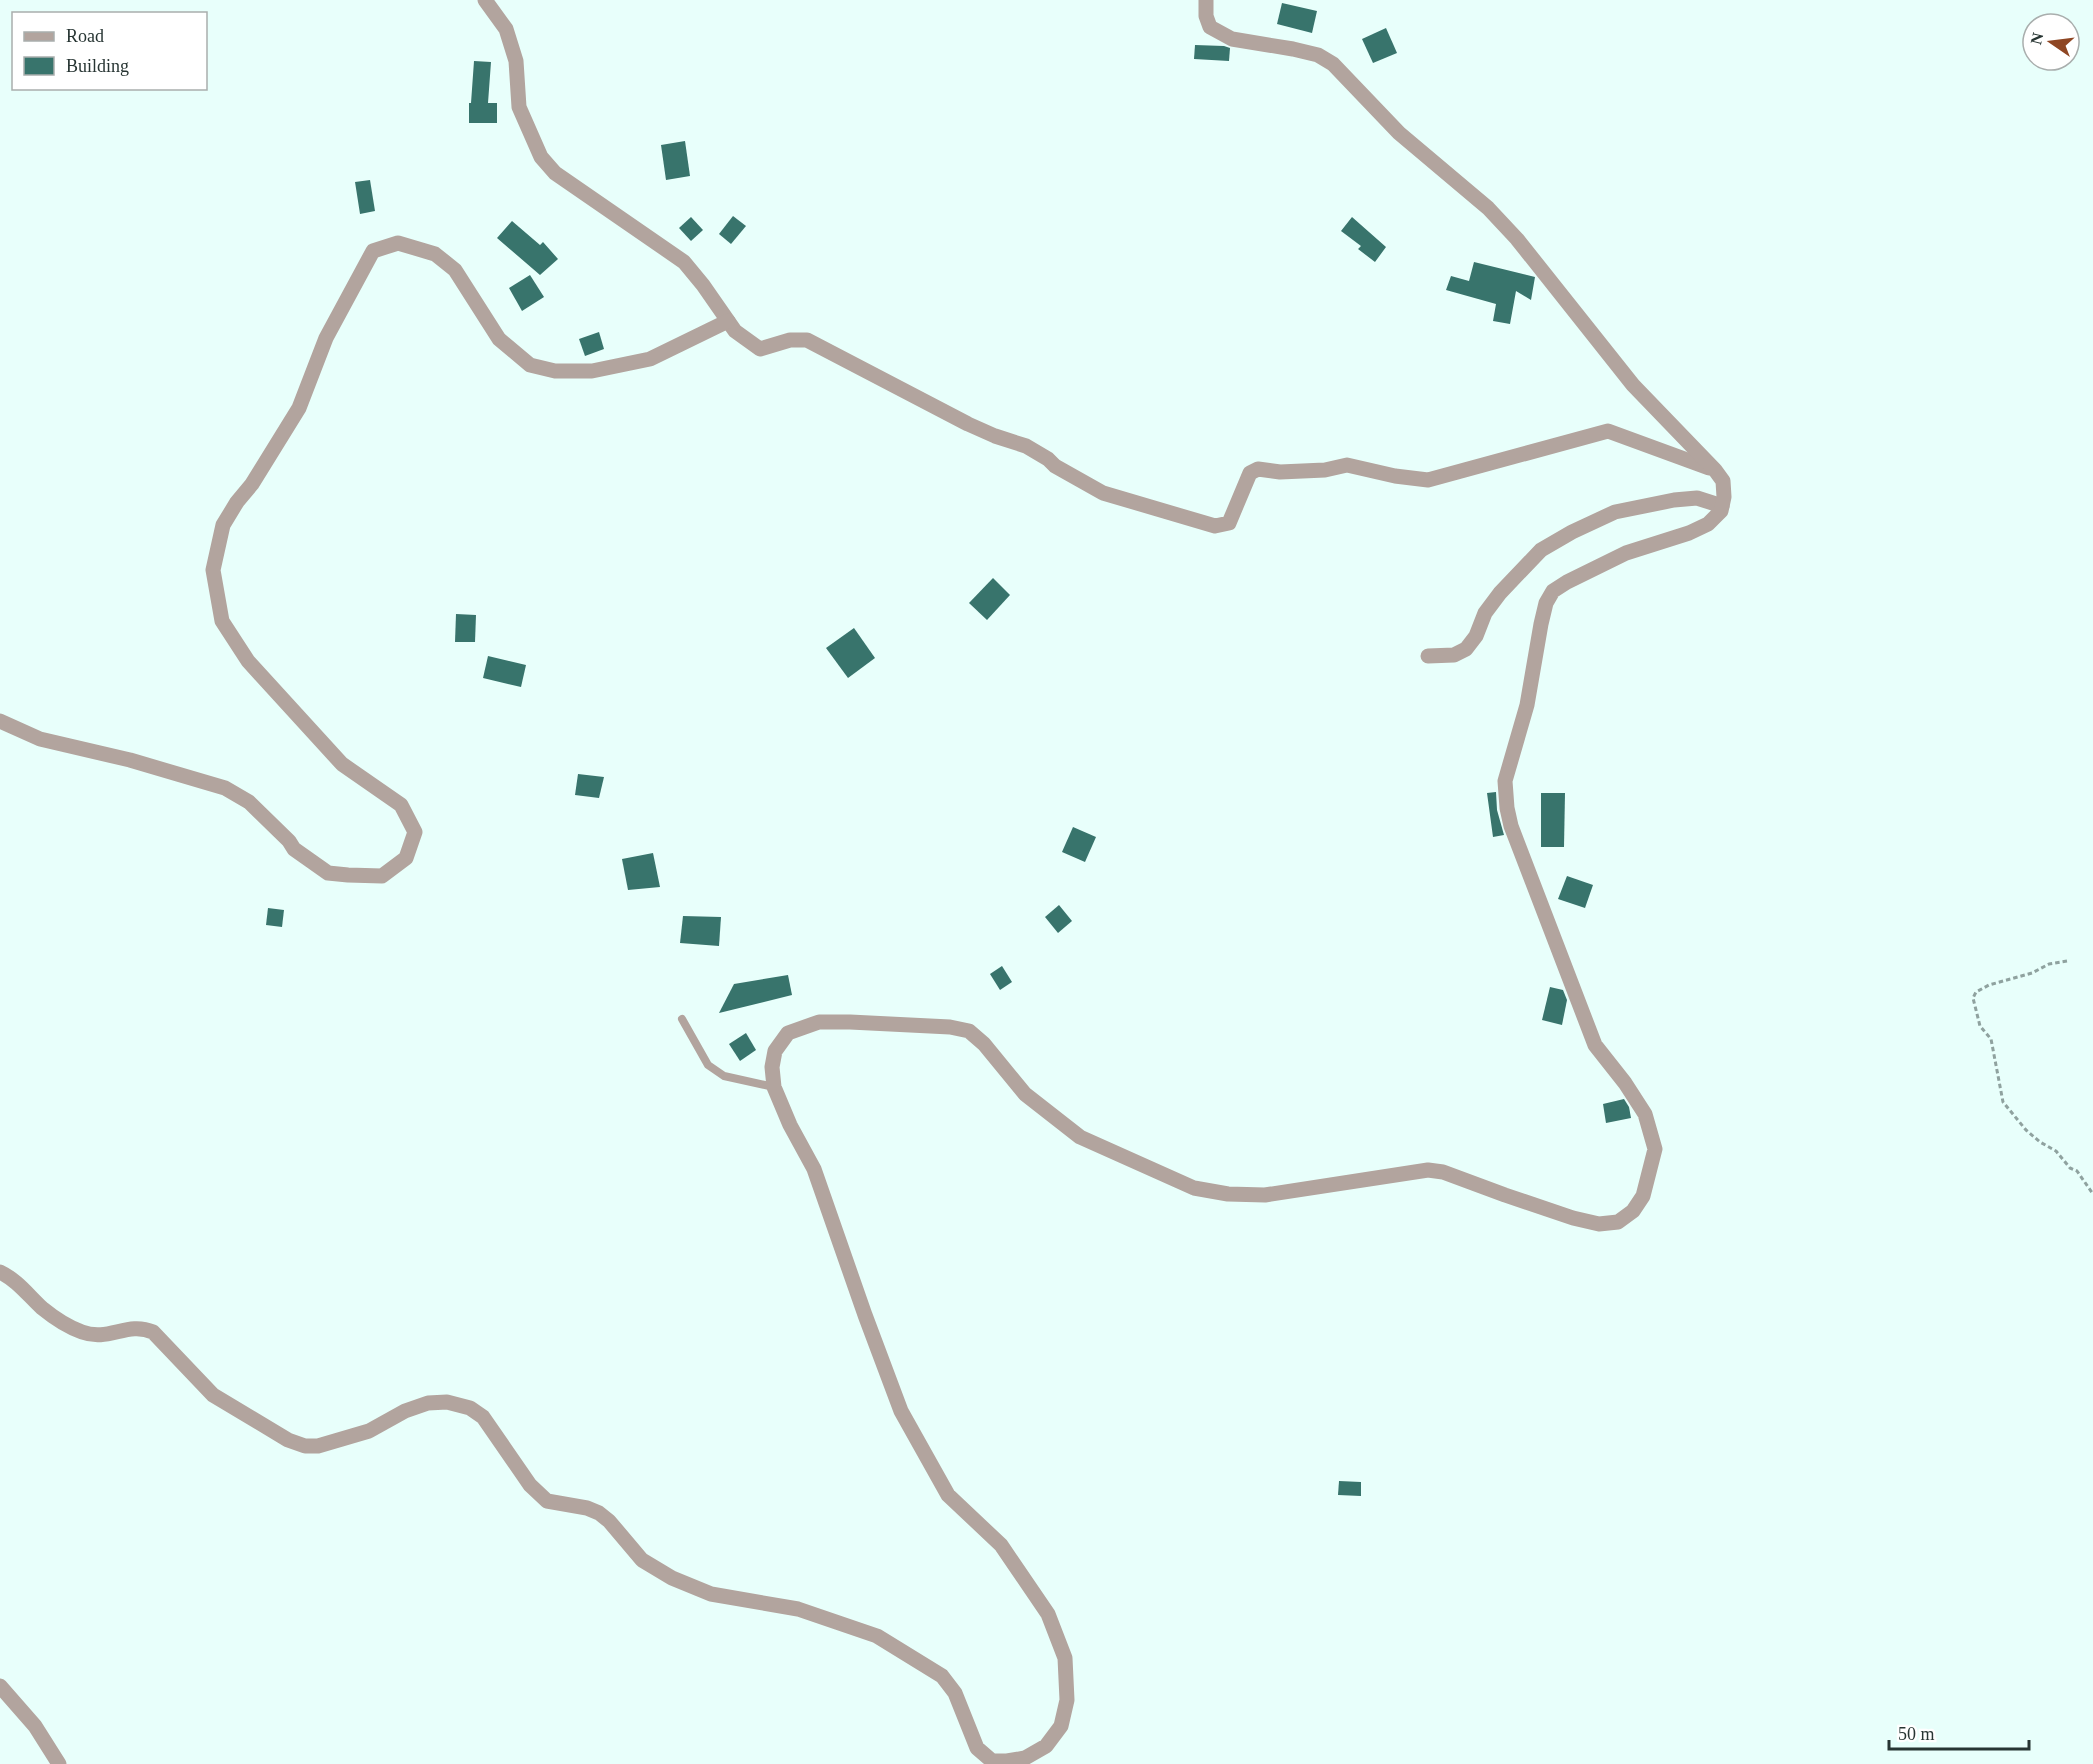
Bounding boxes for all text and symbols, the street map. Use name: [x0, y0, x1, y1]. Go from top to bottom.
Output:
legend: [12, 12, 207, 90]
north arrow: [2021, 12, 2081, 72]
text: Road: [66, 26, 104, 46]
text: N: [2027, 30, 2047, 46]
text: Building: [66, 56, 129, 76]
scale bar: [1889, 1713, 2028, 1751]
text: 50 m: [1898, 1724, 1935, 1744]

